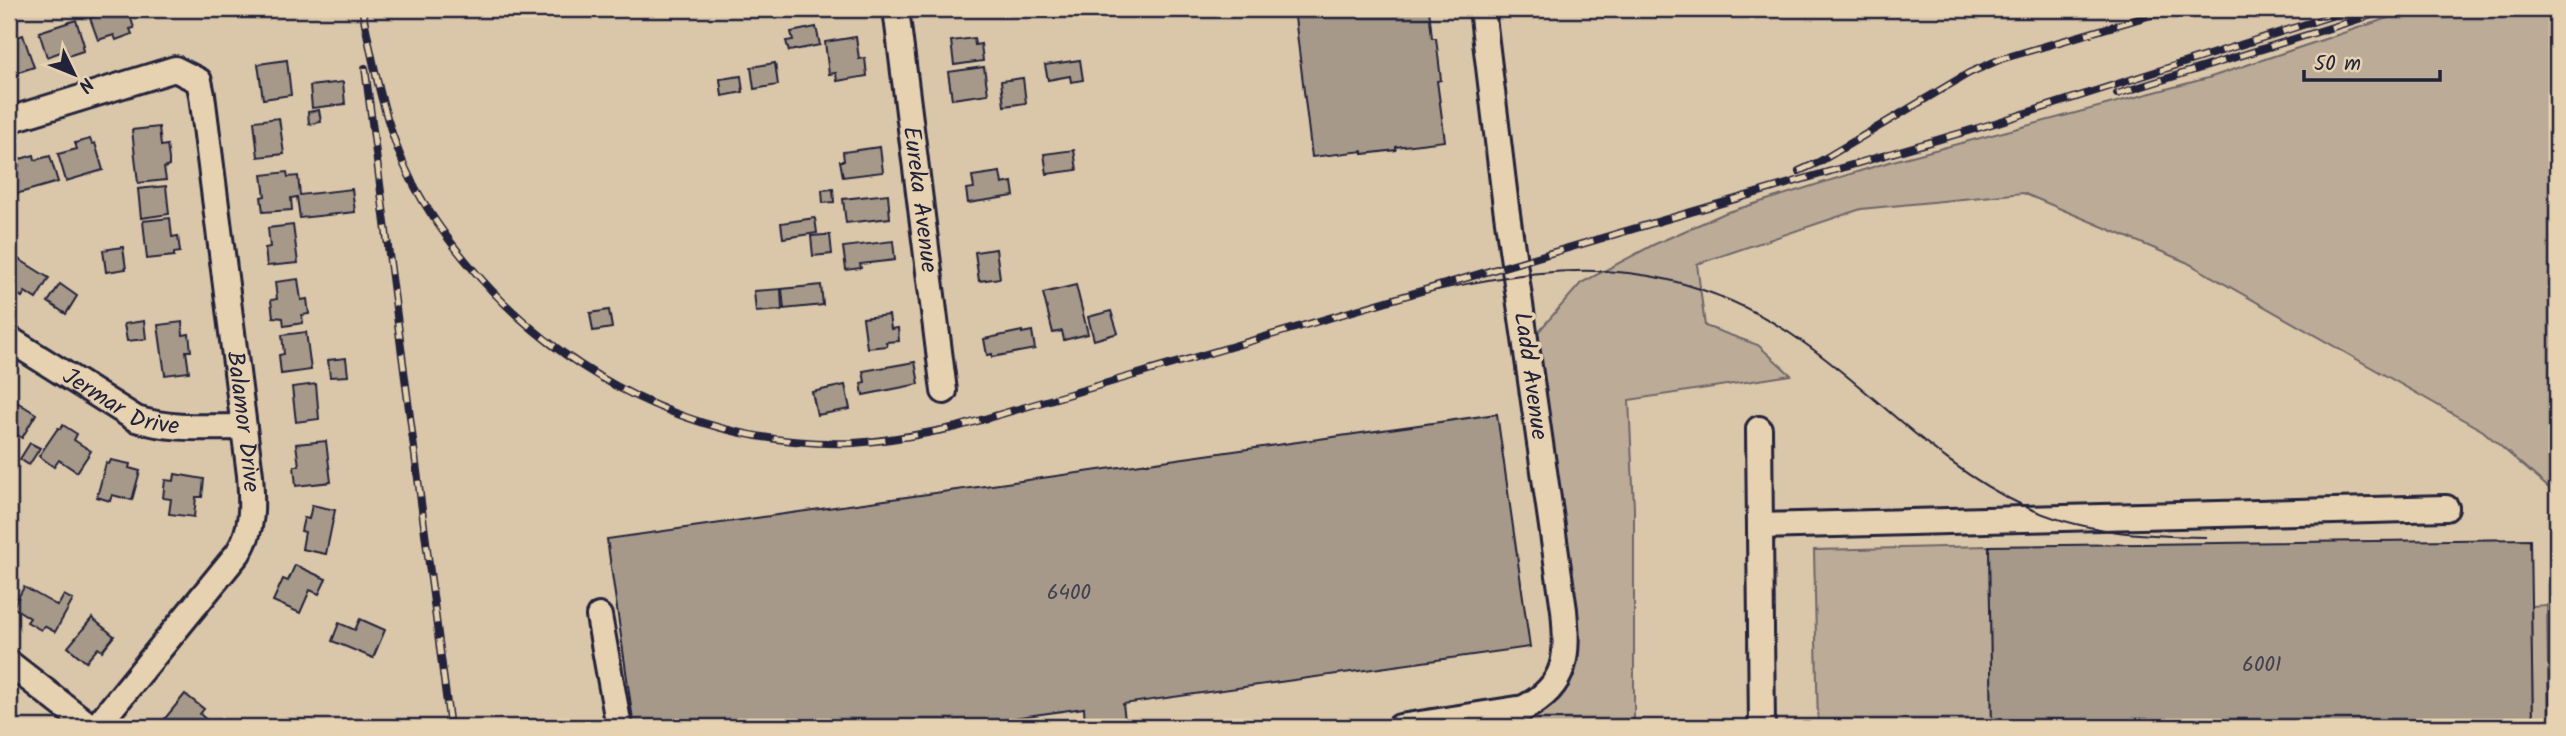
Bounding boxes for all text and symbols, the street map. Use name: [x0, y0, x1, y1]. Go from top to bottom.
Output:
north arrow: [38, 38, 108, 108]
scale bar: [2304, 38, 2440, 82]
text: 50 m: [2314, 48, 2361, 81]
text: N: [70, 70, 100, 99]
street label: Eureka Avenue: [891, 124, 948, 275]
street label: Ladd Avenue: [1502, 310, 1558, 443]
street label: Balamor Drive: [215, 349, 271, 493]
street label: Jermar Drive: [54, 358, 181, 446]
house number: 6400: [1047, 577, 1091, 610]
house number: 6001: [2242, 649, 2282, 682]

